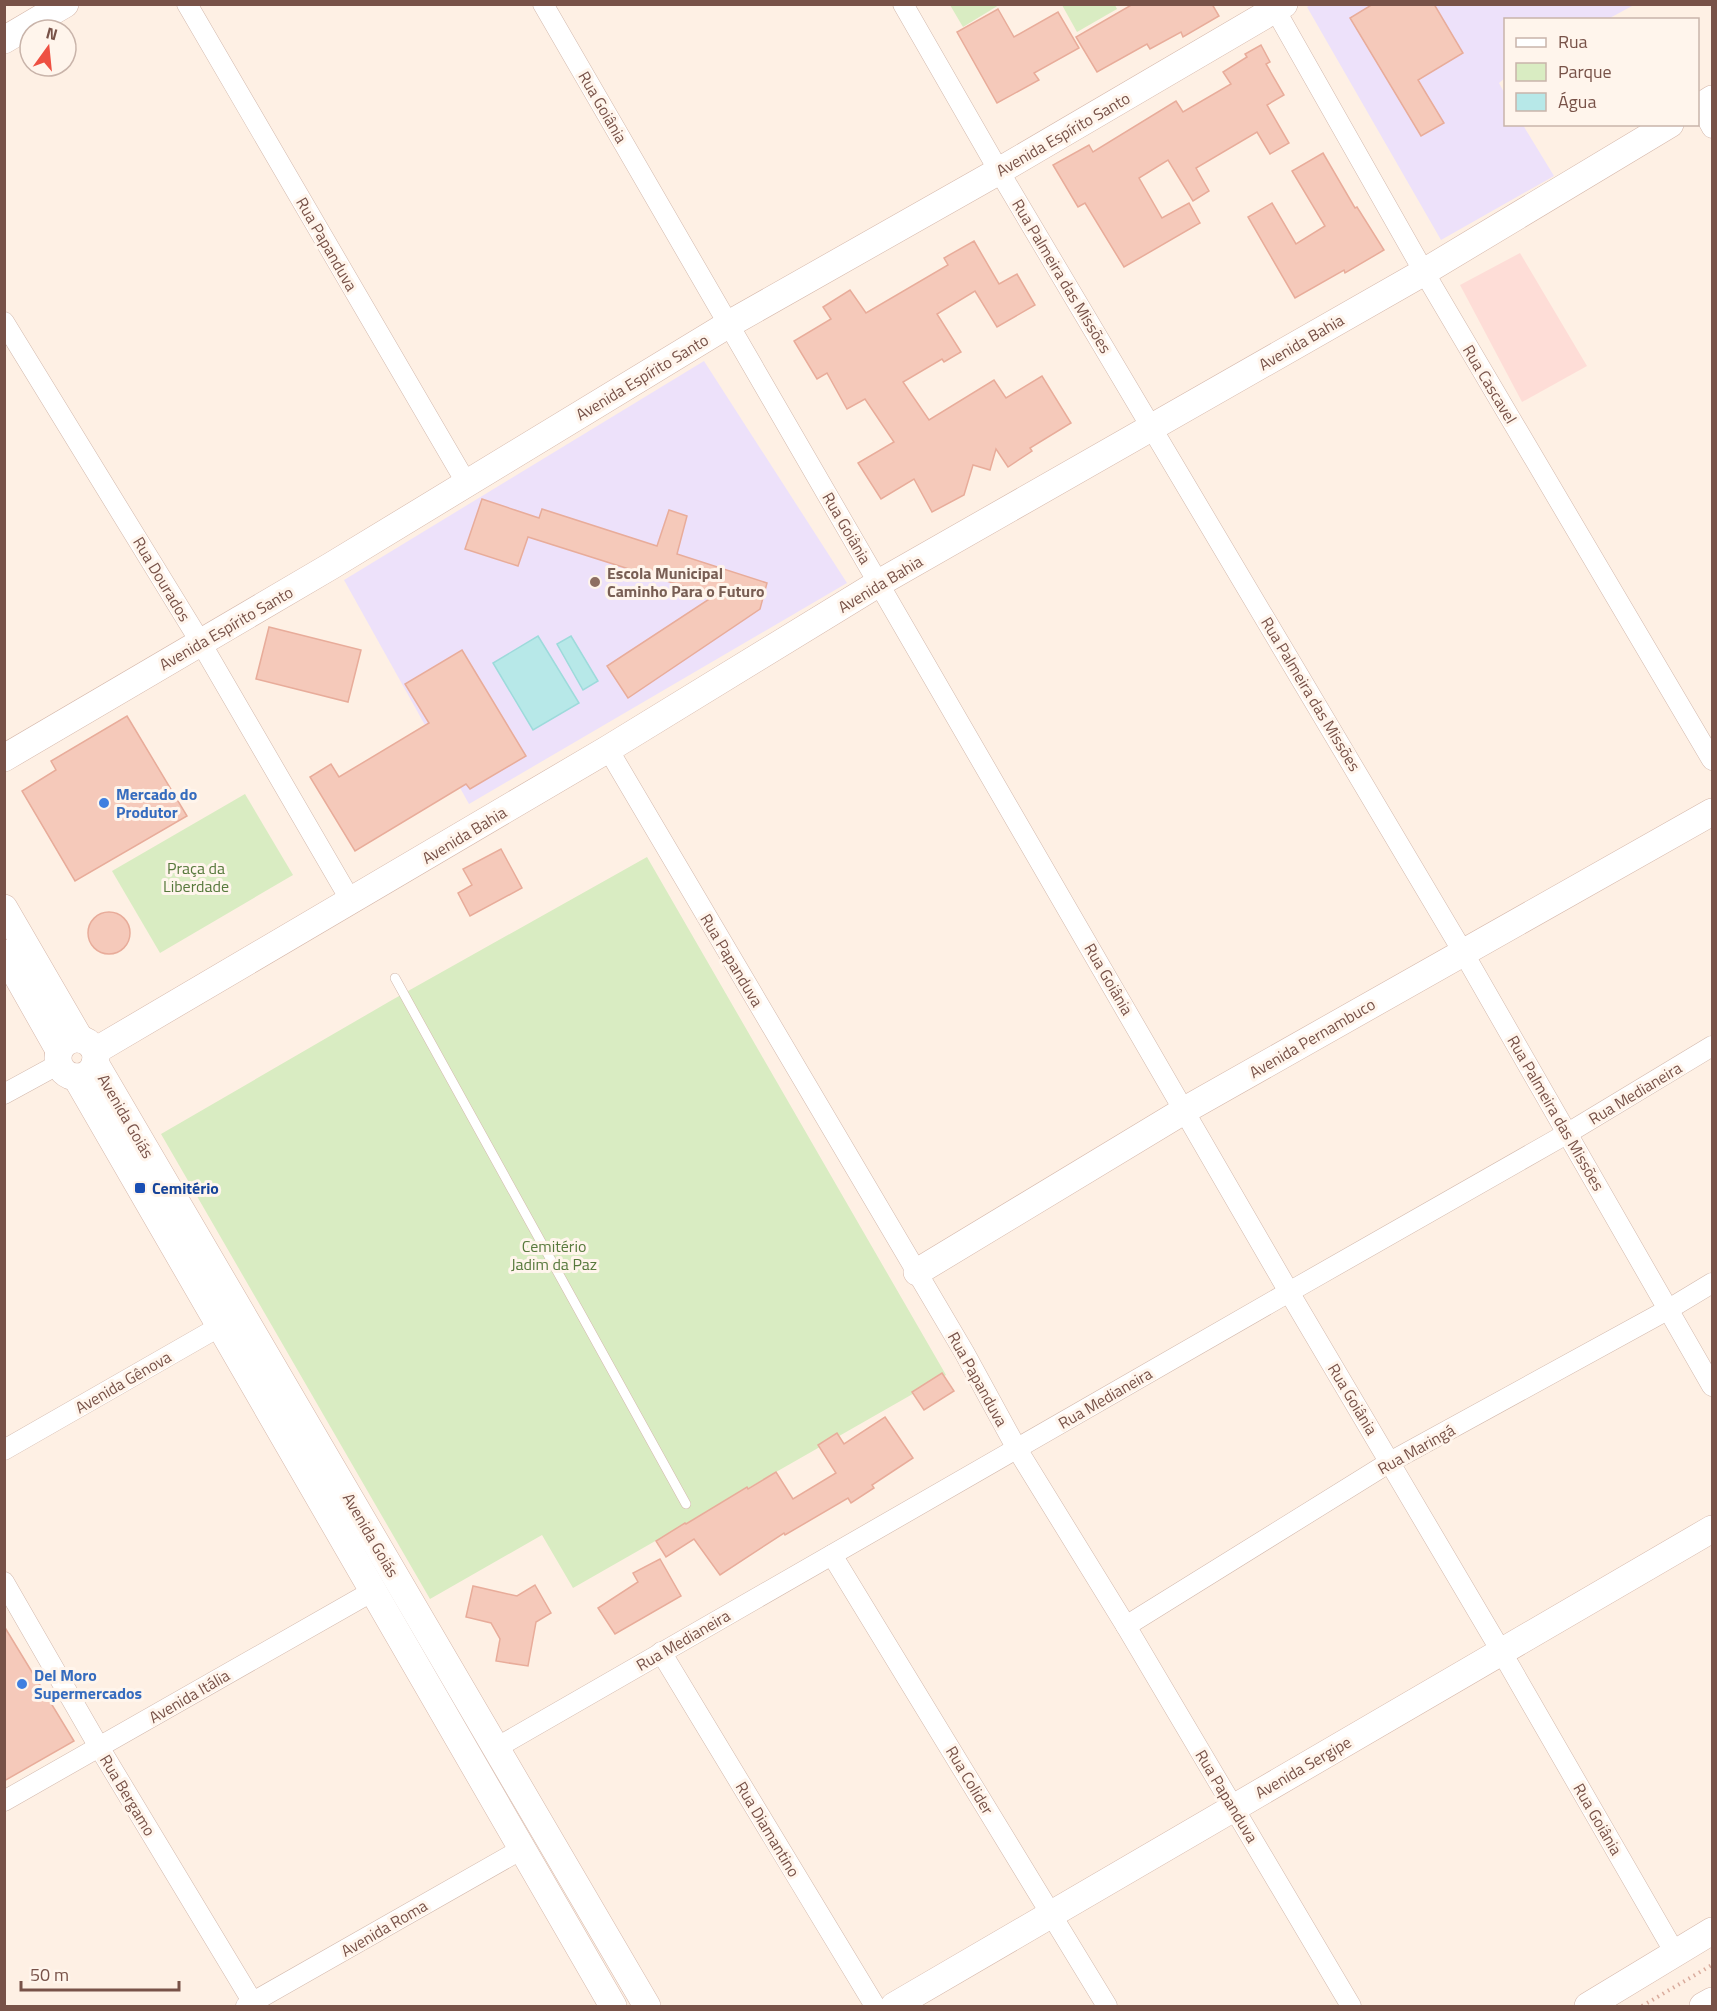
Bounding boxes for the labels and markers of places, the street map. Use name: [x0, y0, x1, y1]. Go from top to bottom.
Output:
place label: Escola Municipal Caminho Para o Futuro: [607, 561, 765, 603]
marker: Escola Municipal Caminho Para o Futuro: [588, 575, 602, 589]
place label: Mercado do Produtor: [116, 782, 197, 824]
marker: Mercado do Produtor: [97, 796, 111, 810]
place label: Cemitério: [152, 1176, 219, 1200]
marker: Cemitério: [133, 1181, 147, 1195]
place label: Del Moro Supermercados: [34, 1663, 142, 1705]
marker: Del Moro Supermercados: [15, 1677, 29, 1691]

